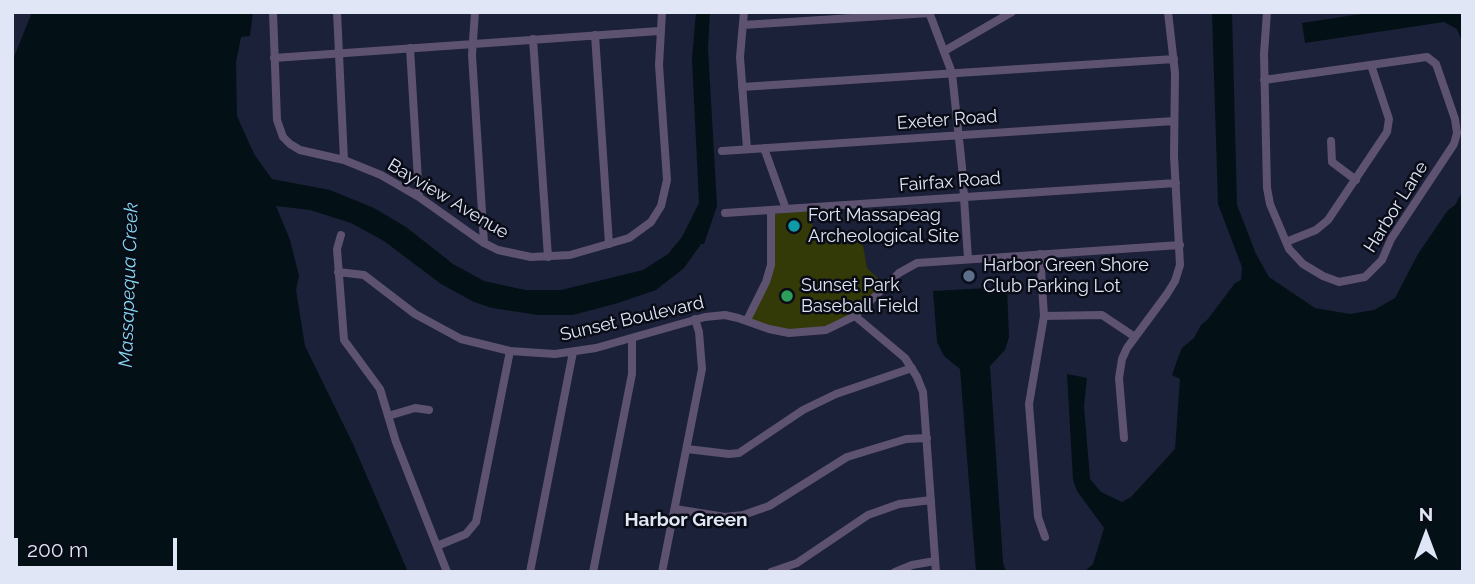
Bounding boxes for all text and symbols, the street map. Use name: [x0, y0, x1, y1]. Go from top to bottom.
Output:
street label: Exeter Road: [896, 106, 998, 134]
street label: Bayview Avenue: [384, 154, 512, 244]
street label: Harbor Lane: [1359, 157, 1433, 257]
street label: Fairfax Road: [898, 168, 1002, 196]
water label: Massapequa Creek: [115, 202, 143, 368]
place label: Fort Massapeag Archeological Site: [808, 205, 959, 248]
marker: Fort Massapeag Archeological Site: [786, 218, 802, 234]
place label: Harbor Green Shore Club Parking Lot: [983, 255, 1149, 298]
marker: Harbor Green Shore Club Parking Lot: [961, 268, 977, 284]
place label: Sunset Park Baseball Field: [801, 275, 919, 318]
marker: Sunset Park Baseball Field: [779, 288, 795, 304]
street label: Sunset Boulevard: [558, 292, 706, 346]
north arrow: [1391, 500, 1461, 570]
text: N: [1419, 503, 1433, 525]
district label: Harbor Green: [624, 509, 748, 531]
scale bar: [18, 524, 180, 568]
text: 200 m: [27, 537, 88, 562]

